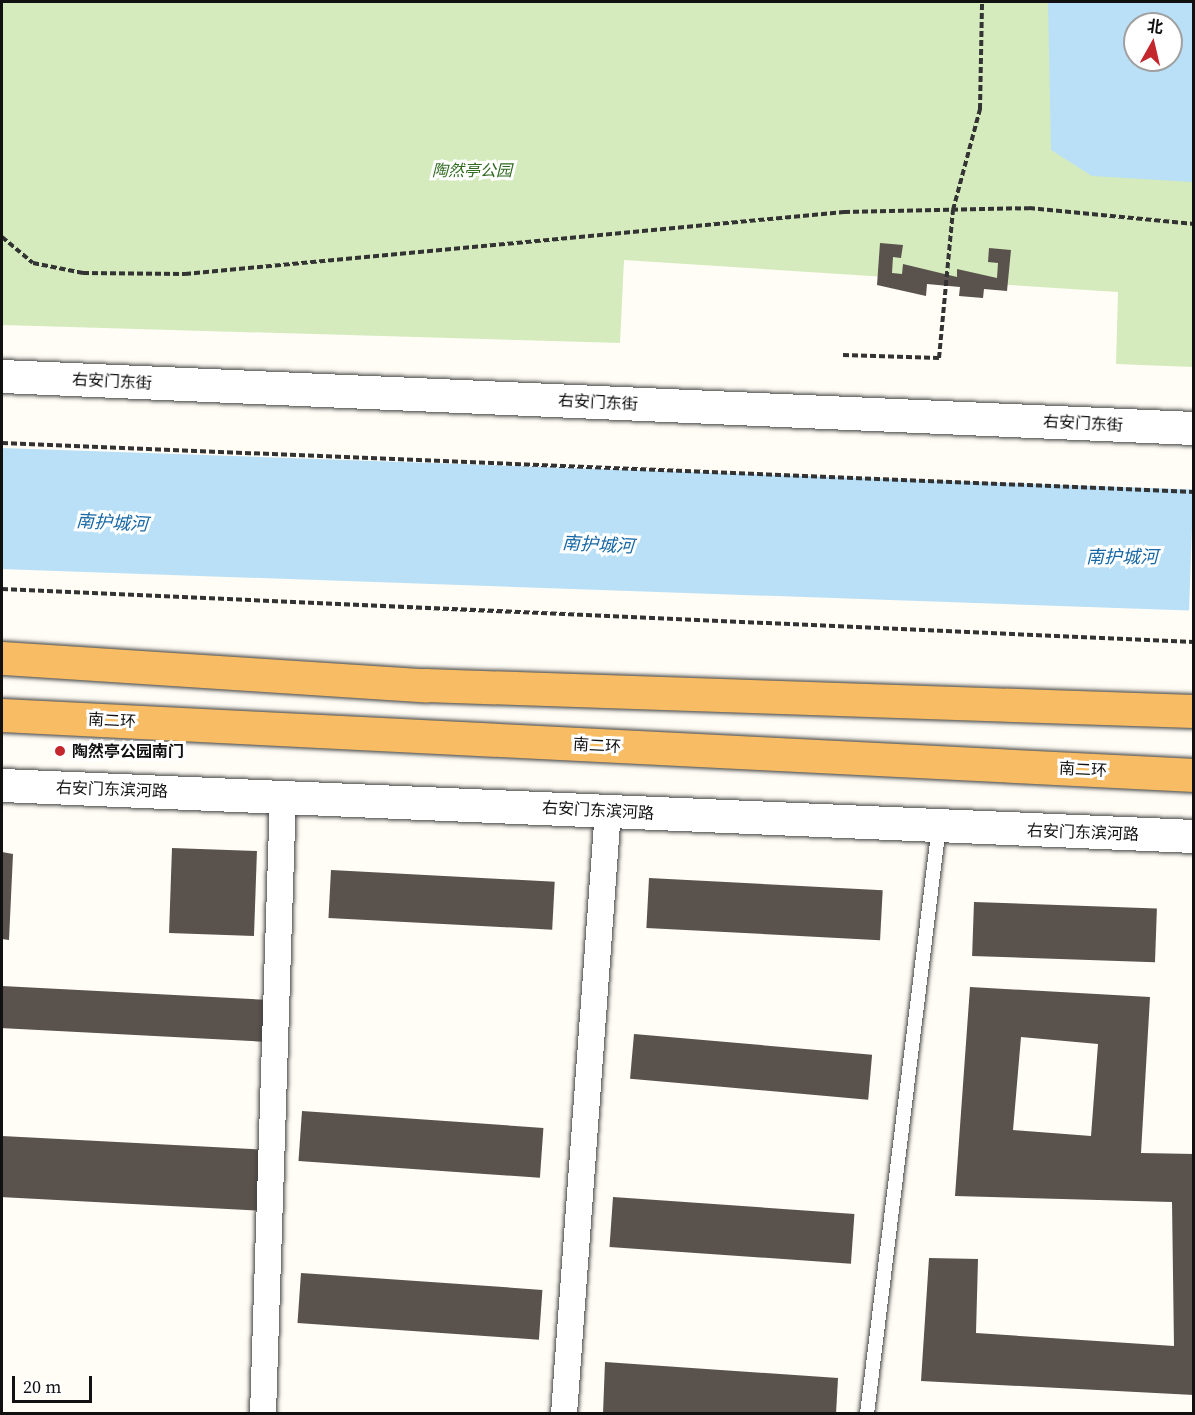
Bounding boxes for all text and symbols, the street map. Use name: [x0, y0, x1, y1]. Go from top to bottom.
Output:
north arrow: [1123, 12, 1183, 72]
text: 北: [1146, 14, 1165, 38]
park label: 陶然亭公园: [432, 160, 512, 180]
street label: 右安门东街: [72, 369, 152, 393]
street label: 右安门东街: [558, 390, 638, 414]
street label: 右安门东街: [1043, 411, 1123, 435]
water label: 南护城河: [75, 510, 149, 536]
water label: 南护城河: [561, 532, 635, 558]
water label: 南护城河: [1086, 546, 1158, 568]
street label: 南二环: [88, 709, 136, 731]
street label: 南二环: [573, 734, 621, 756]
place label: 陶然亭公园南门: [72, 741, 184, 761]
marker: 陶然亭公园南门: [53, 744, 67, 758]
street label: 南二环: [1059, 758, 1107, 780]
street label: 右安门东滨河路: [56, 777, 168, 801]
street label: 右安门东滨河路: [542, 797, 654, 823]
street label: 右安门东滨河路: [1027, 820, 1139, 844]
scale bar: [15, 1364, 94, 1402]
text: 20 m: [23, 1374, 61, 1399]

